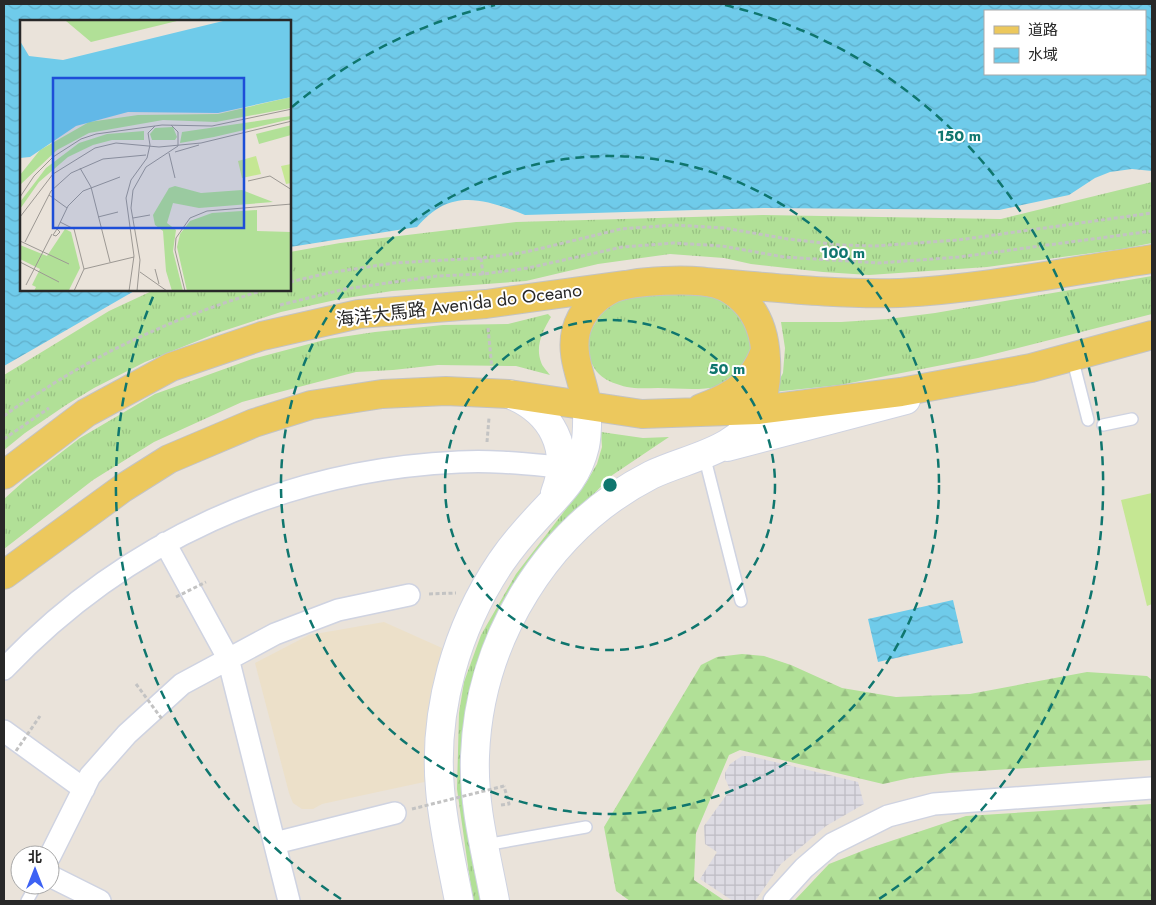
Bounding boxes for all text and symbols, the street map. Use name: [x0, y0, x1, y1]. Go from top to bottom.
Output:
legend: [984, 10, 1146, 75]
text: 道路: [1028, 19, 1058, 41]
inset map: [20, 20, 291, 291]
text: 水域: [1028, 44, 1058, 66]
text: 150 m: [937, 125, 981, 147]
text: 100 m: [821, 242, 865, 264]
street label: 海洋大馬路 Avenida do Oceano: [335, 277, 583, 333]
text: 50 m: [709, 358, 745, 380]
centre of rings: [601, 476, 619, 494]
north arrow: [10, 845, 60, 895]
text: 北: [28, 847, 42, 867]

